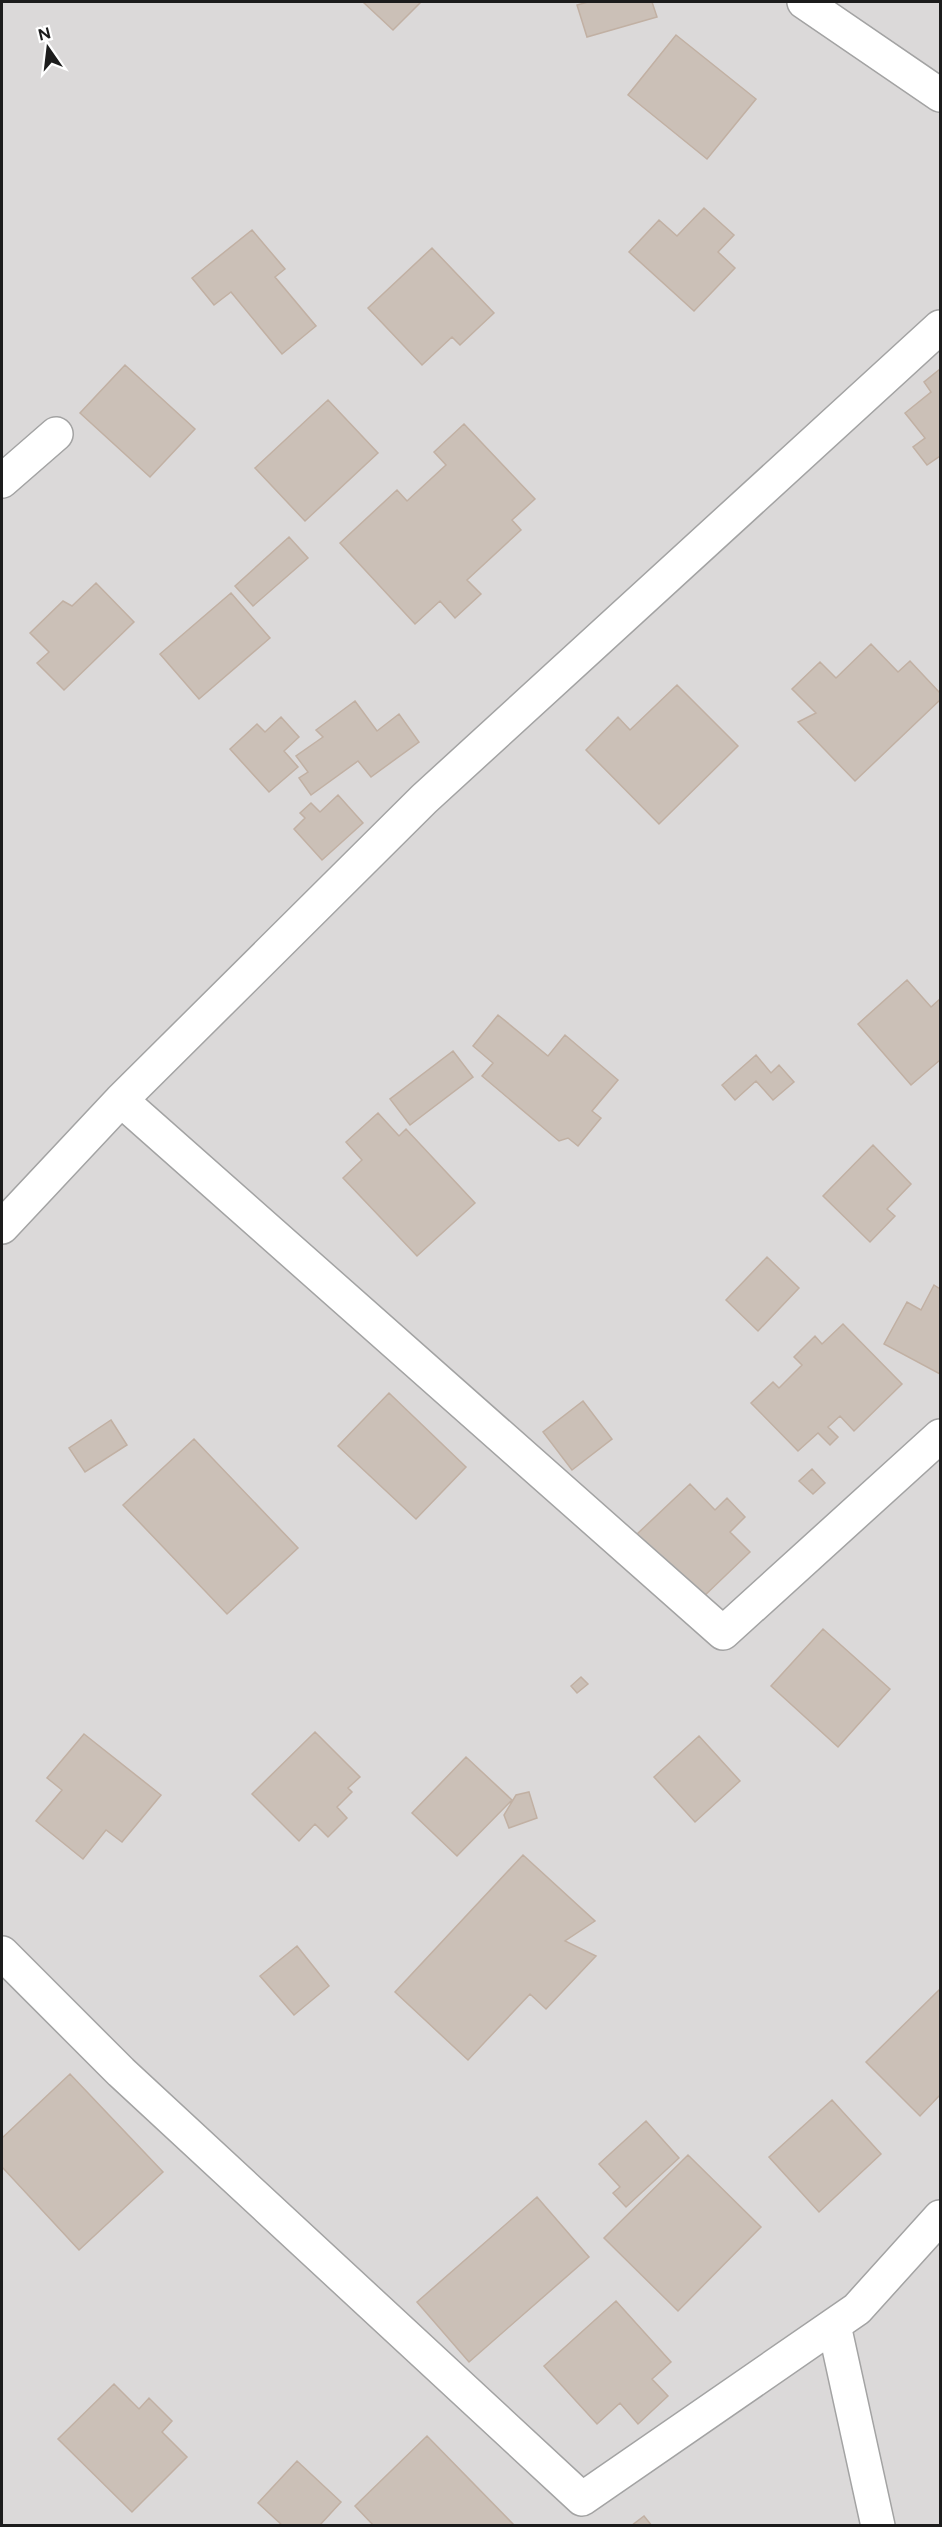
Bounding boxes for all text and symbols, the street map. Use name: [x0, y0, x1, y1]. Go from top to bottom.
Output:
north arrow: [18, 18, 78, 78]
text: N: [36, 23, 53, 45]

